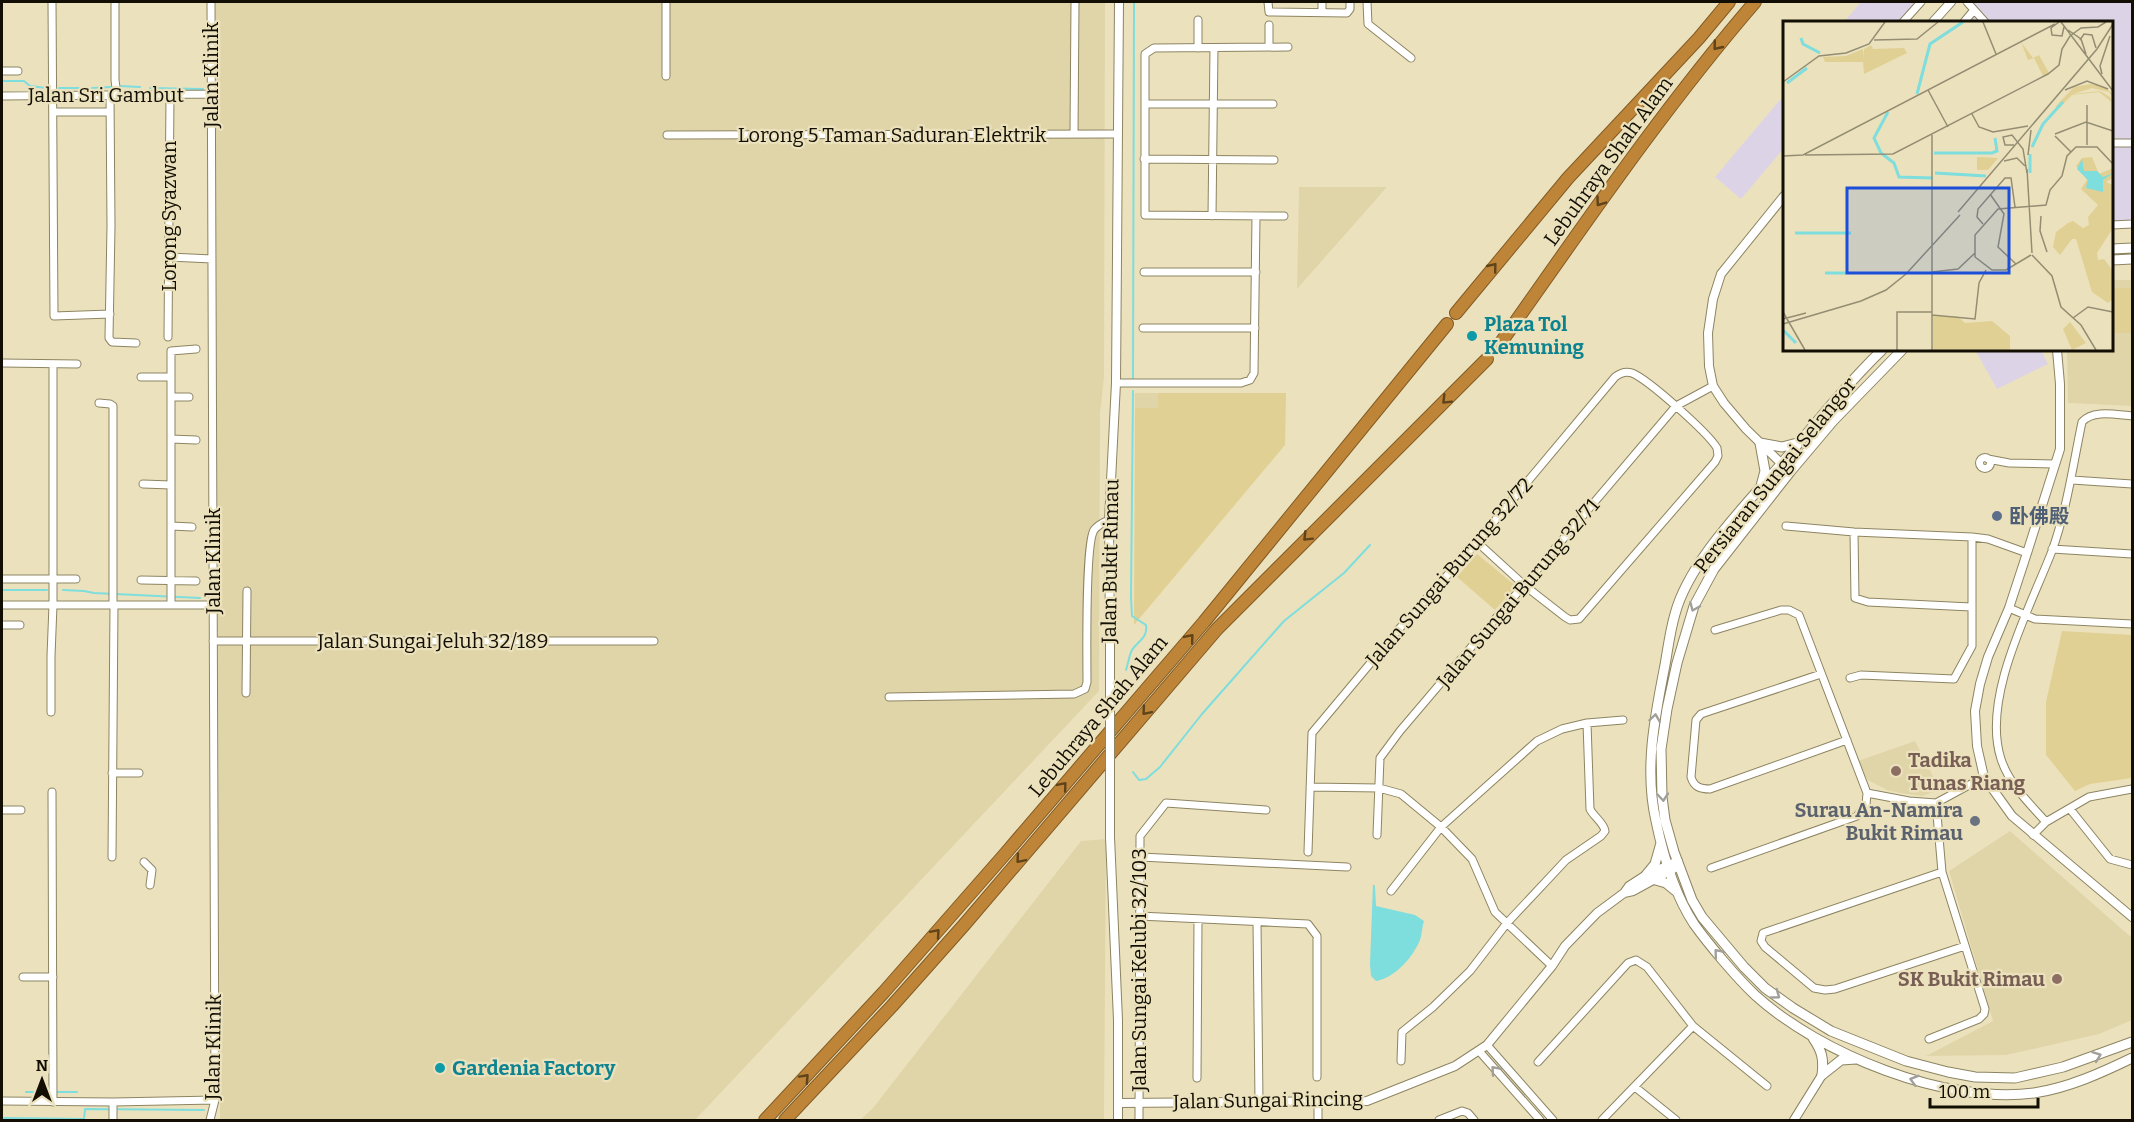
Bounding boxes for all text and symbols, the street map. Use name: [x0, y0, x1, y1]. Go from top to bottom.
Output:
street label: Jalan Klinik: [199, 21, 223, 129]
inset map: [1783, 21, 2113, 351]
one-way arrow: [1714, 39, 1725, 50]
street label: Lebuhraya Shah Alam: [1539, 72, 1677, 250]
street label: Jalan Sri Gambut: [27, 83, 184, 107]
street label: Lorong 5 Taman Saduran Elektrik: [738, 123, 1047, 147]
street label: Lorong Syazwan: [157, 140, 181, 291]
one-way arrow: [1596, 196, 1607, 207]
one-way arrow: [1486, 263, 1497, 274]
place label: Plaza Tol Kemuning: [1484, 312, 1585, 359]
marker: Plaza Tol Kemuning: [1465, 329, 1479, 343]
street label: Persiaran Sungai Selangor: [1689, 372, 1861, 578]
one-way arrow: [1442, 393, 1453, 404]
street label: Jalan Sungai Burung 32/72: [1360, 473, 1537, 672]
street label: Jalan Bukit Rimau: [1097, 478, 1123, 645]
street label: Jalan Sungai Burung 32/71: [1431, 494, 1604, 693]
place label: 卧佛殿: [2009, 504, 2069, 528]
street label: Jalan Klinik: [201, 507, 225, 615]
marker: 卧佛殿: [1990, 509, 2004, 523]
one-way arrow: [1304, 530, 1315, 541]
one-way arrow: [1690, 600, 1702, 611]
street label: Jalan Sungai Jeluh 32/189: [316, 629, 549, 653]
street label: Lebuhraya Shah Alam: [1024, 631, 1172, 801]
one-way arrow: [1183, 634, 1194, 645]
one-way arrow: [1142, 704, 1153, 715]
one-way arrow: [1649, 713, 1661, 722]
place label: Tadika Tunas Riang: [1908, 748, 2026, 795]
marker: Tadika Tunas Riang: [1889, 764, 1903, 778]
one-way arrow: [1056, 782, 1067, 793]
one-way arrow: [1656, 793, 1669, 802]
place label: Surau An-Namira Bukit Rimau: [1795, 798, 1963, 845]
marker: Surau An-Namira Bukit Rimau: [1968, 814, 1982, 828]
street label: Jalan Sungai Kelubi 32/103: [1127, 848, 1151, 1093]
one-way arrow: [1016, 852, 1027, 863]
one-way arrow: [929, 930, 940, 940]
one-way arrow: [1715, 949, 1726, 960]
place label: SK Bukit Rimau: [1898, 967, 2045, 991]
marker: SK Bukit Rimau: [2050, 972, 2064, 986]
one-way arrow: [1769, 988, 1780, 999]
street label: Jalan Klinik: [200, 993, 226, 1101]
north arrow: [12, 1050, 72, 1110]
one-way arrow: [2091, 1050, 2101, 1063]
text: N: [36, 1056, 48, 1075]
place label: Gardenia Factory: [452, 1056, 616, 1080]
marker: Gardenia Factory: [433, 1061, 447, 1075]
one-way arrow: [1491, 1066, 1502, 1077]
scale bar: [1930, 1071, 2038, 1109]
one-way arrow: [798, 1074, 809, 1085]
one-way arrow: [1909, 1075, 1920, 1087]
text: 100 m: [1939, 1081, 1990, 1103]
street label: Jalan Sungai Rincing: [1172, 1086, 1363, 1114]

